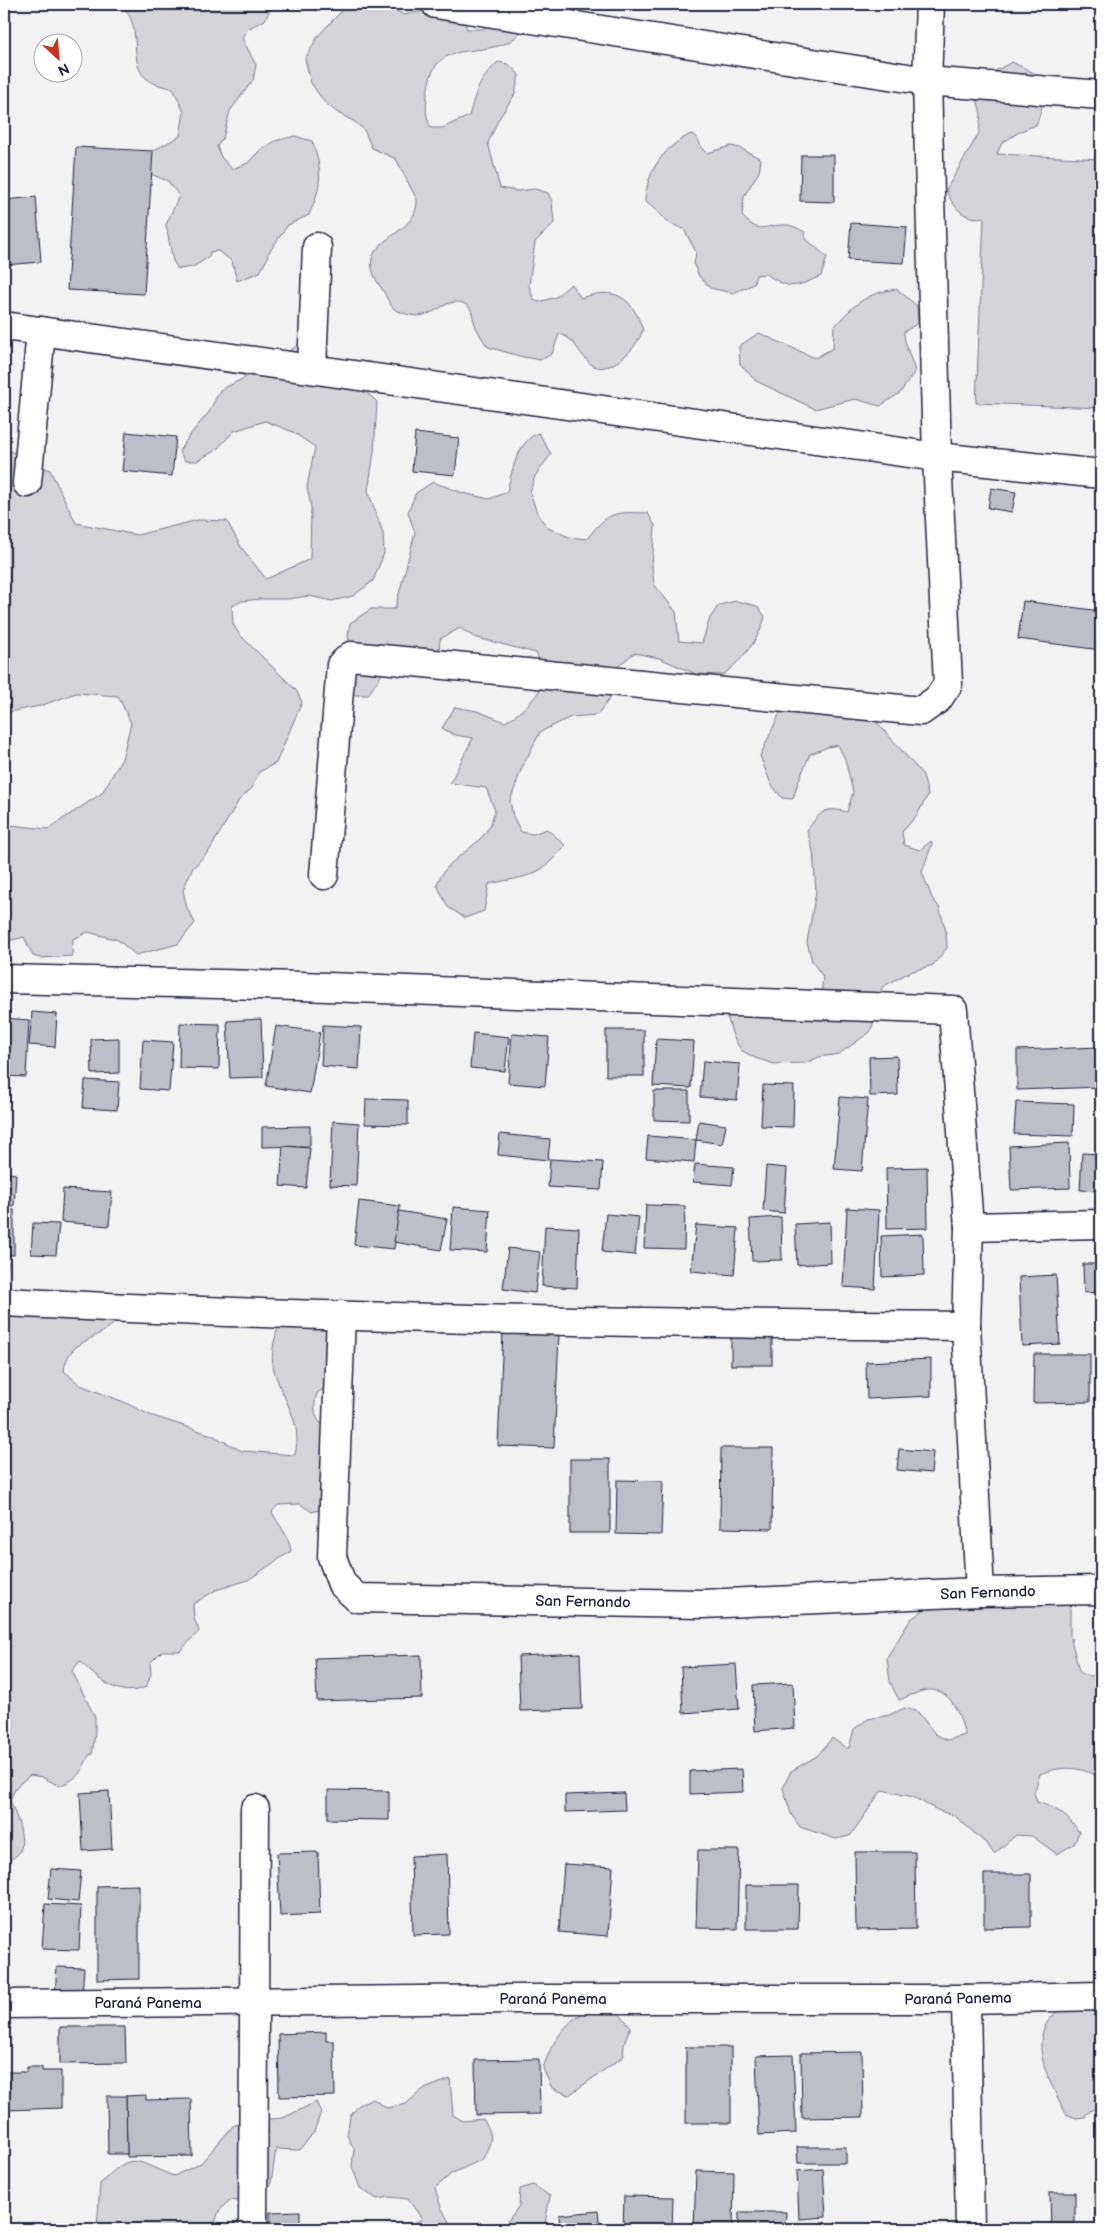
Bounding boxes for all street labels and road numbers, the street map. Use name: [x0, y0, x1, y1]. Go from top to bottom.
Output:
street label: San Fernando: [940, 1582, 1036, 1604]
street label: San Fernando: [535, 1592, 631, 1612]
street label: Paraná Panema: [904, 1989, 1012, 2009]
street label: Paraná Panema: [499, 1990, 607, 2009]
street label: Paraná Panema: [94, 1994, 202, 2013]

